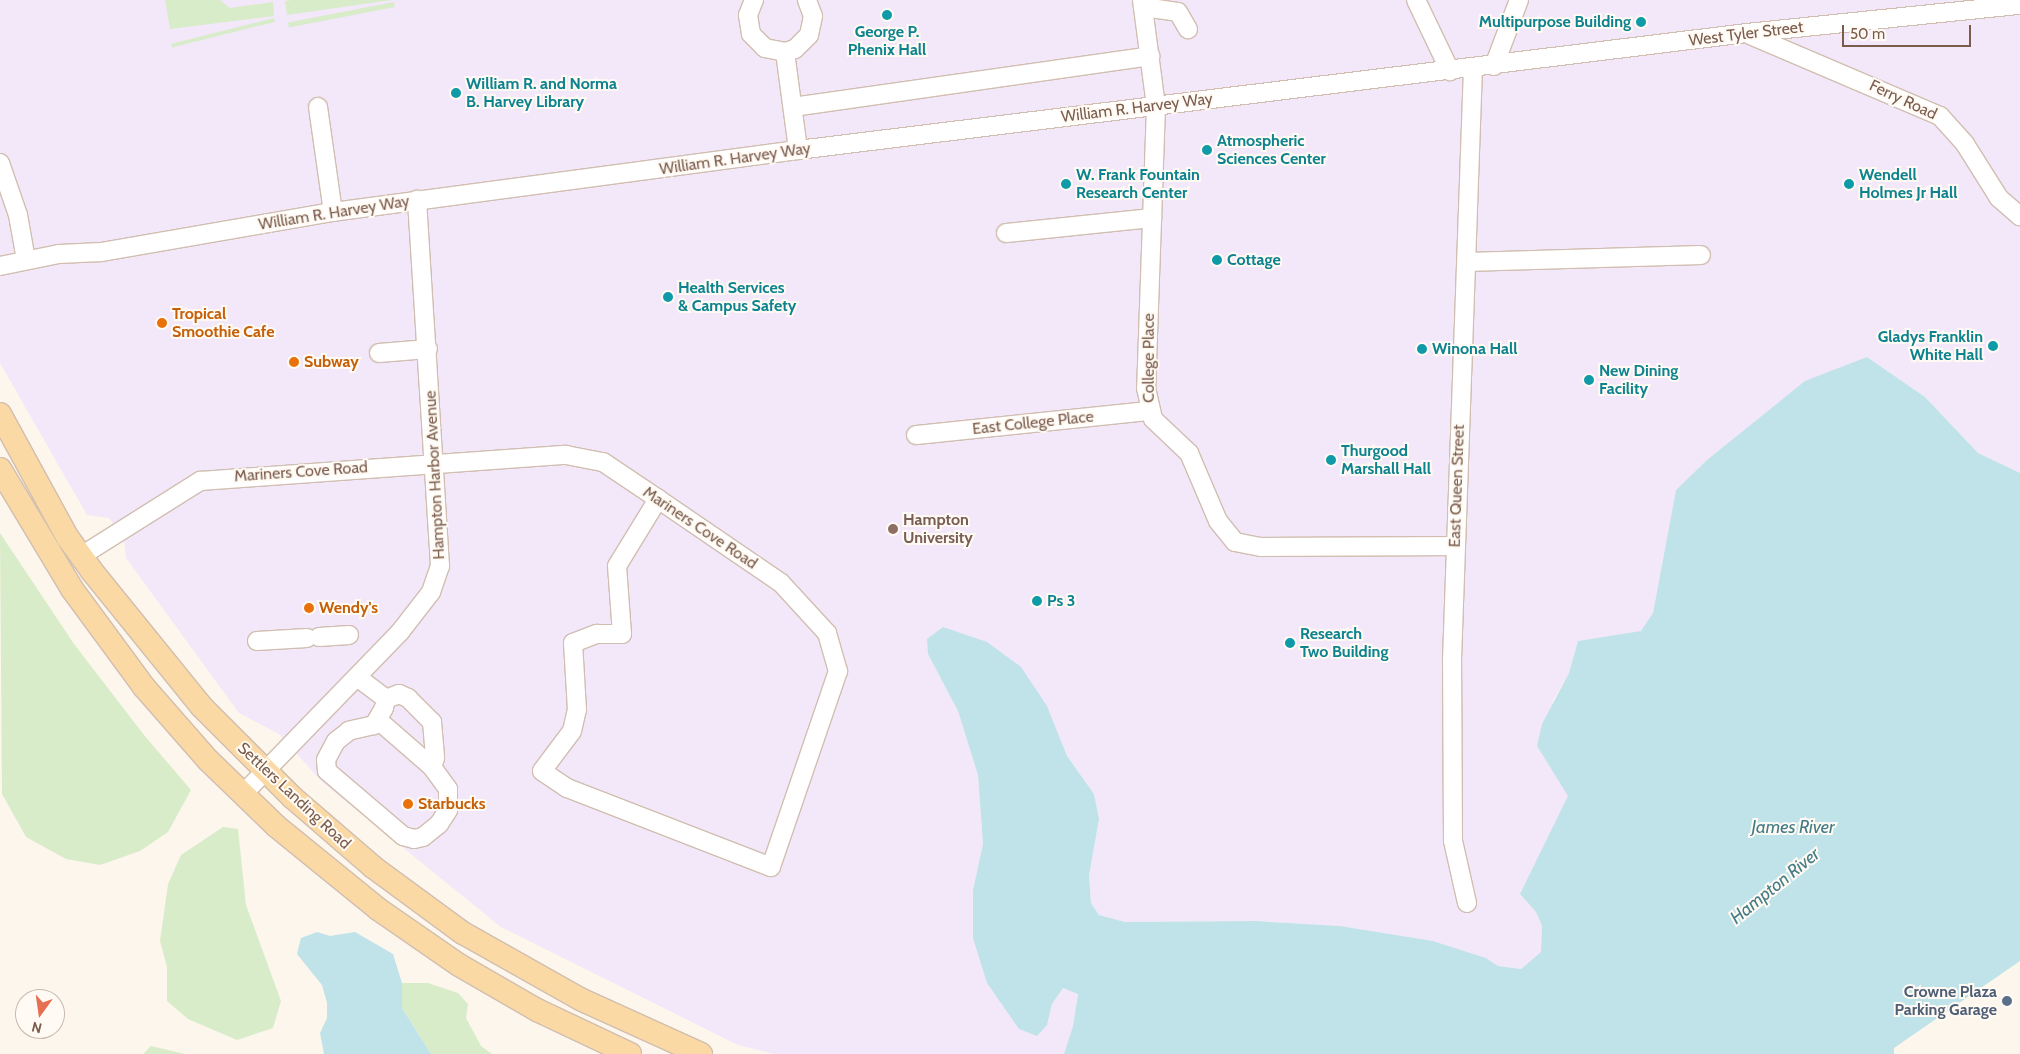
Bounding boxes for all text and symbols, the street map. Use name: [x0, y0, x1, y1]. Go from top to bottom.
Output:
marker: George P. Phenix Hall: [881, 9, 893, 21]
place label: Multipurpose Building: [1479, 12, 1631, 32]
scale bar: [1845, 15, 1974, 47]
marker: Multipurpose Building: [1635, 16, 1647, 28]
street label: West Tyler Street: [1688, 17, 1804, 51]
place label: George P. Phenix Hall: [848, 22, 926, 60]
text: 50 m: [1850, 25, 1885, 43]
place label: William R. and Norma B. Harvey Library: [466, 74, 617, 112]
street label: Ferry Road: [1866, 76, 1940, 124]
marker: William R. and Norma B. Harvey Library: [450, 87, 462, 99]
street label: William R. Harvey Way: [1060, 89, 1214, 127]
place label: Atmospheric Sciences Center: [1217, 131, 1326, 169]
street label: William R. Harvey Way: [658, 139, 812, 179]
marker: Atmospheric Sciences Center: [1201, 144, 1213, 156]
place label: W. Frank Fountain Research Center: [1076, 165, 1200, 203]
place label: Wendell Holmes Jr Hall: [1859, 165, 1957, 203]
marker: W. Frank Fountain Research Center: [1060, 178, 1072, 190]
marker: Wendell Holmes Jr Hall: [1843, 178, 1855, 190]
street label: William R. Harvey Way: [257, 192, 411, 234]
place label: Cottage: [1227, 250, 1281, 270]
marker: Cottage: [1211, 254, 1223, 266]
place label: Health Services & Campus Safety: [678, 278, 796, 316]
marker: Health Services & Campus Safety: [662, 291, 674, 303]
place label: Tropical Smoothie Cafe: [172, 304, 274, 342]
street label: College Place: [1139, 313, 1159, 403]
marker: Tropical Smoothie Cafe: [156, 317, 168, 329]
place label: Gladys Franklin White Hall: [1878, 327, 1983, 365]
place label: Winona Hall: [1432, 339, 1517, 359]
marker: Gladys Franklin White Hall: [1987, 340, 1999, 352]
marker: Winona Hall: [1416, 343, 1428, 355]
place label: Subway: [304, 352, 359, 372]
marker: Subway: [288, 356, 300, 368]
place label: New Dining Facility: [1599, 361, 1678, 399]
marker: New Dining Facility: [1583, 374, 1595, 386]
street label: Hampton Harbor Avenue: [421, 390, 449, 560]
street label: East College Place: [971, 407, 1095, 439]
street label: East Queen Street: [1445, 424, 1469, 548]
place label: Thurgood Marshall Hall: [1341, 441, 1431, 479]
marker: Thurgood Marshall Hall: [1325, 454, 1337, 466]
street label: Mariners Cove Road: [234, 458, 368, 486]
street label: Mariners Cove Road: [639, 483, 761, 573]
place label: Hampton University: [903, 510, 973, 548]
marker: Hampton University: [887, 523, 899, 535]
place label: Ps 3: [1047, 591, 1075, 611]
marker: Ps 3: [1031, 595, 1043, 607]
place label: Wendy's: [319, 598, 378, 618]
marker: Wendy's: [303, 602, 315, 614]
place label: Research Two Building: [1300, 624, 1388, 662]
marker: Research Two Building: [1284, 637, 1296, 649]
street label: Settlers Landing Road: [233, 739, 355, 853]
place label: Starbucks: [418, 794, 486, 814]
marker: Starbucks: [402, 798, 414, 810]
water label: James River: [1751, 816, 1835, 838]
water label: Hampton River: [1726, 843, 1824, 929]
place label: Crowne Plaza Parking Garage: [1894, 982, 1997, 1020]
north arrow: [15, 989, 65, 1039]
marker: Crowne Plaza Parking Garage: [2001, 995, 2013, 1007]
text: N: [30, 1018, 44, 1038]

